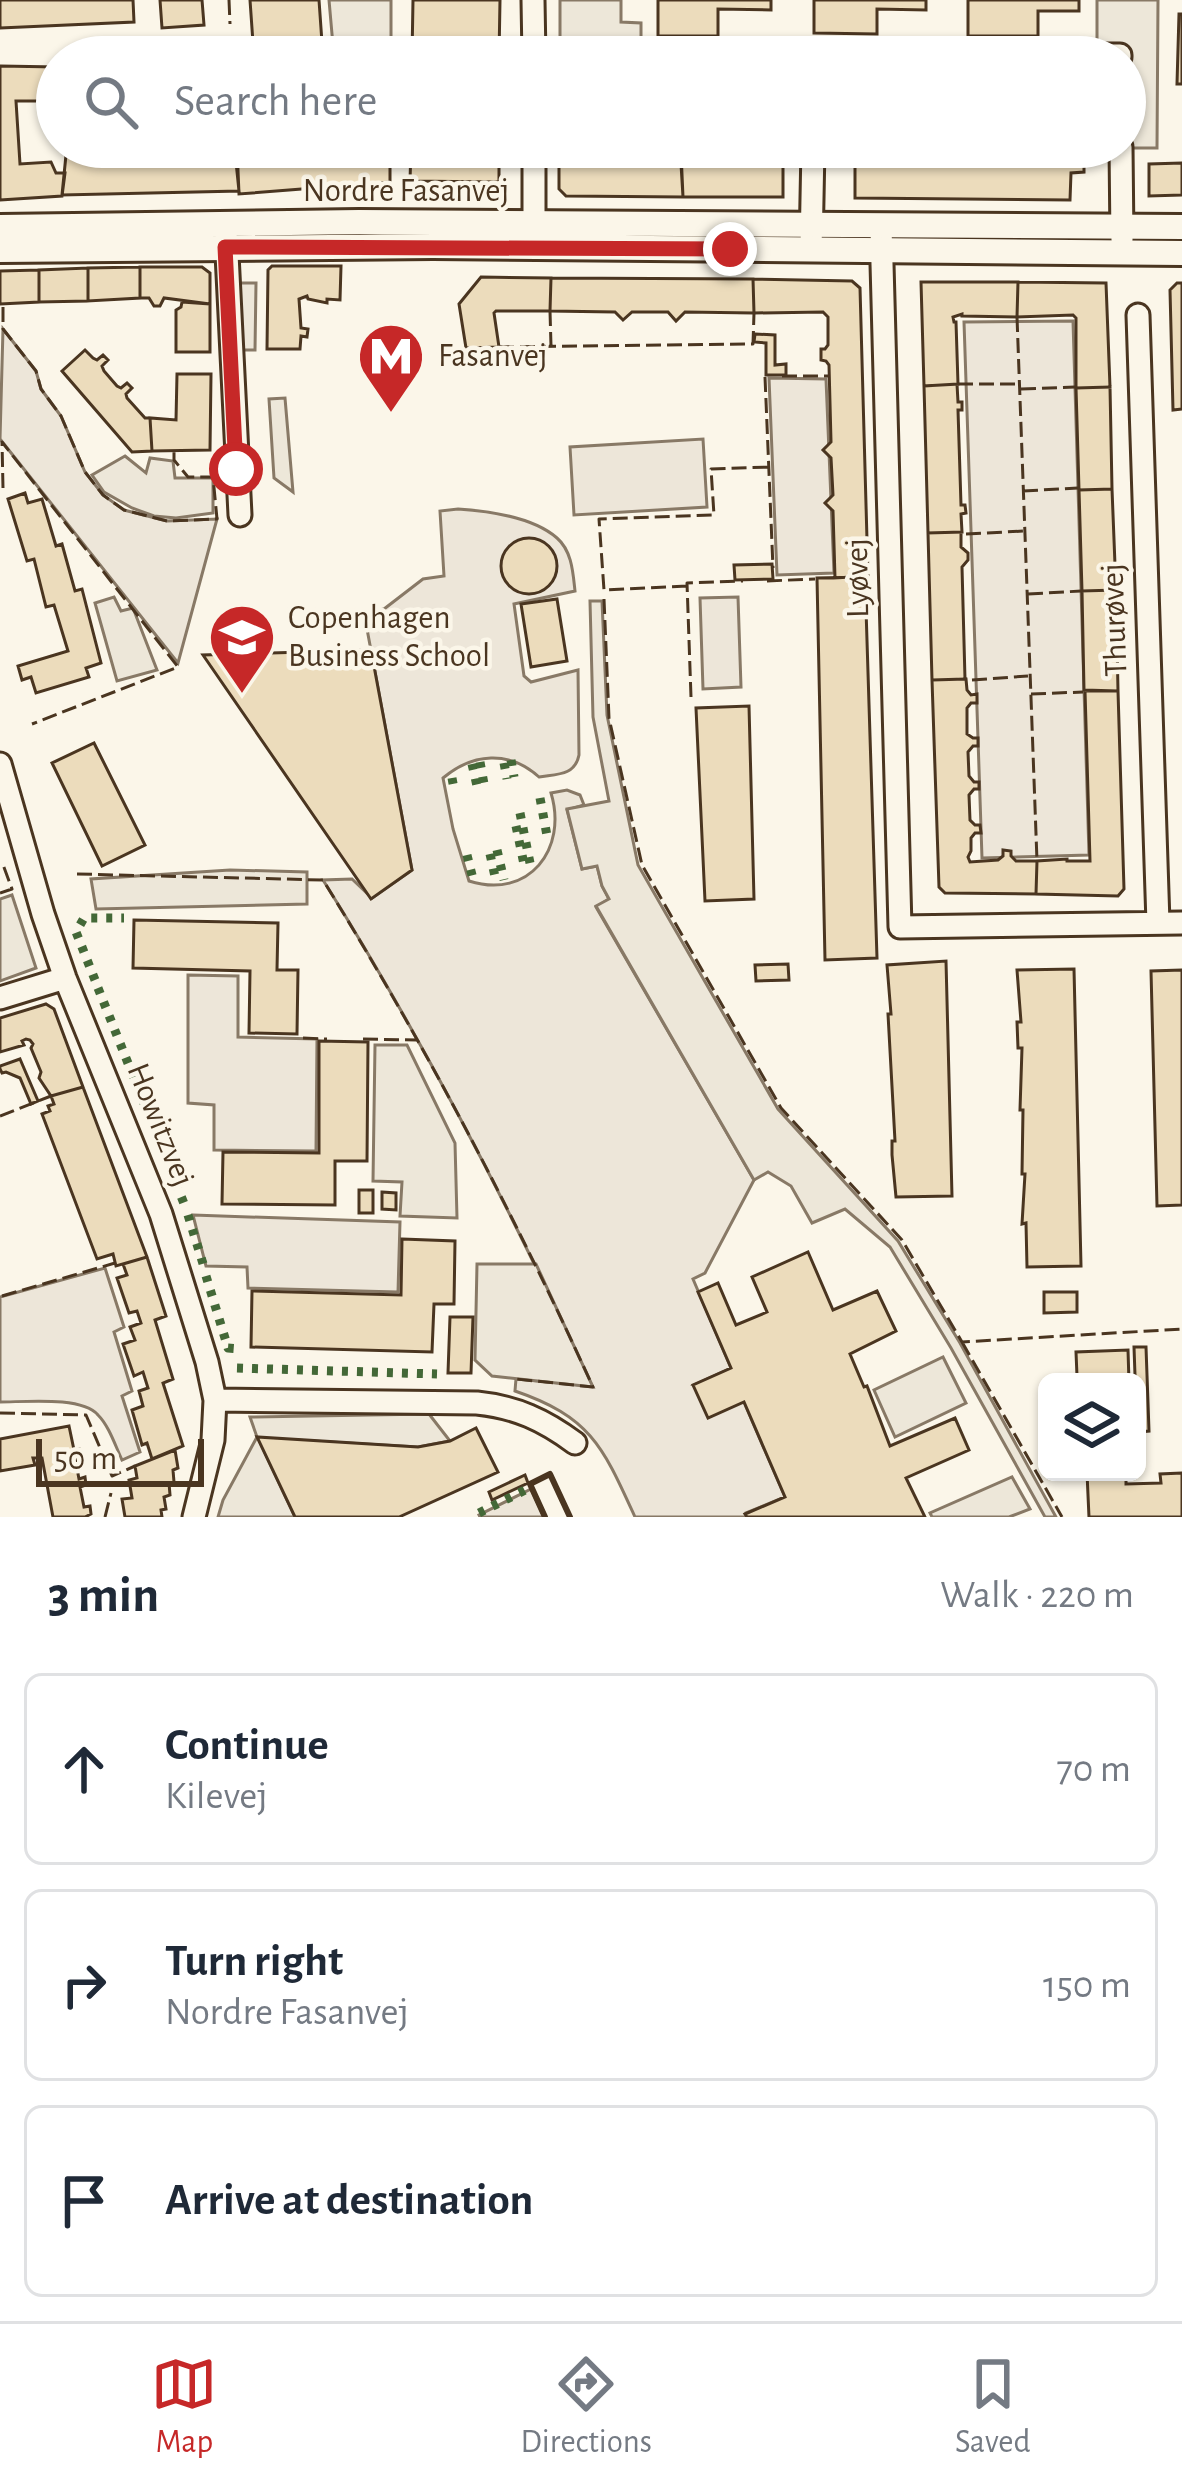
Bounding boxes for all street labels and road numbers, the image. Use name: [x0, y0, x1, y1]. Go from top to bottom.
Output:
street label: Nordre Fasanvej: [303, 175, 509, 208]
street label: Lyøvej: [841, 538, 875, 618]
street label: Thurøvej: [1097, 563, 1133, 677]
street label: Howitzvej: [120, 1059, 200, 1191]

